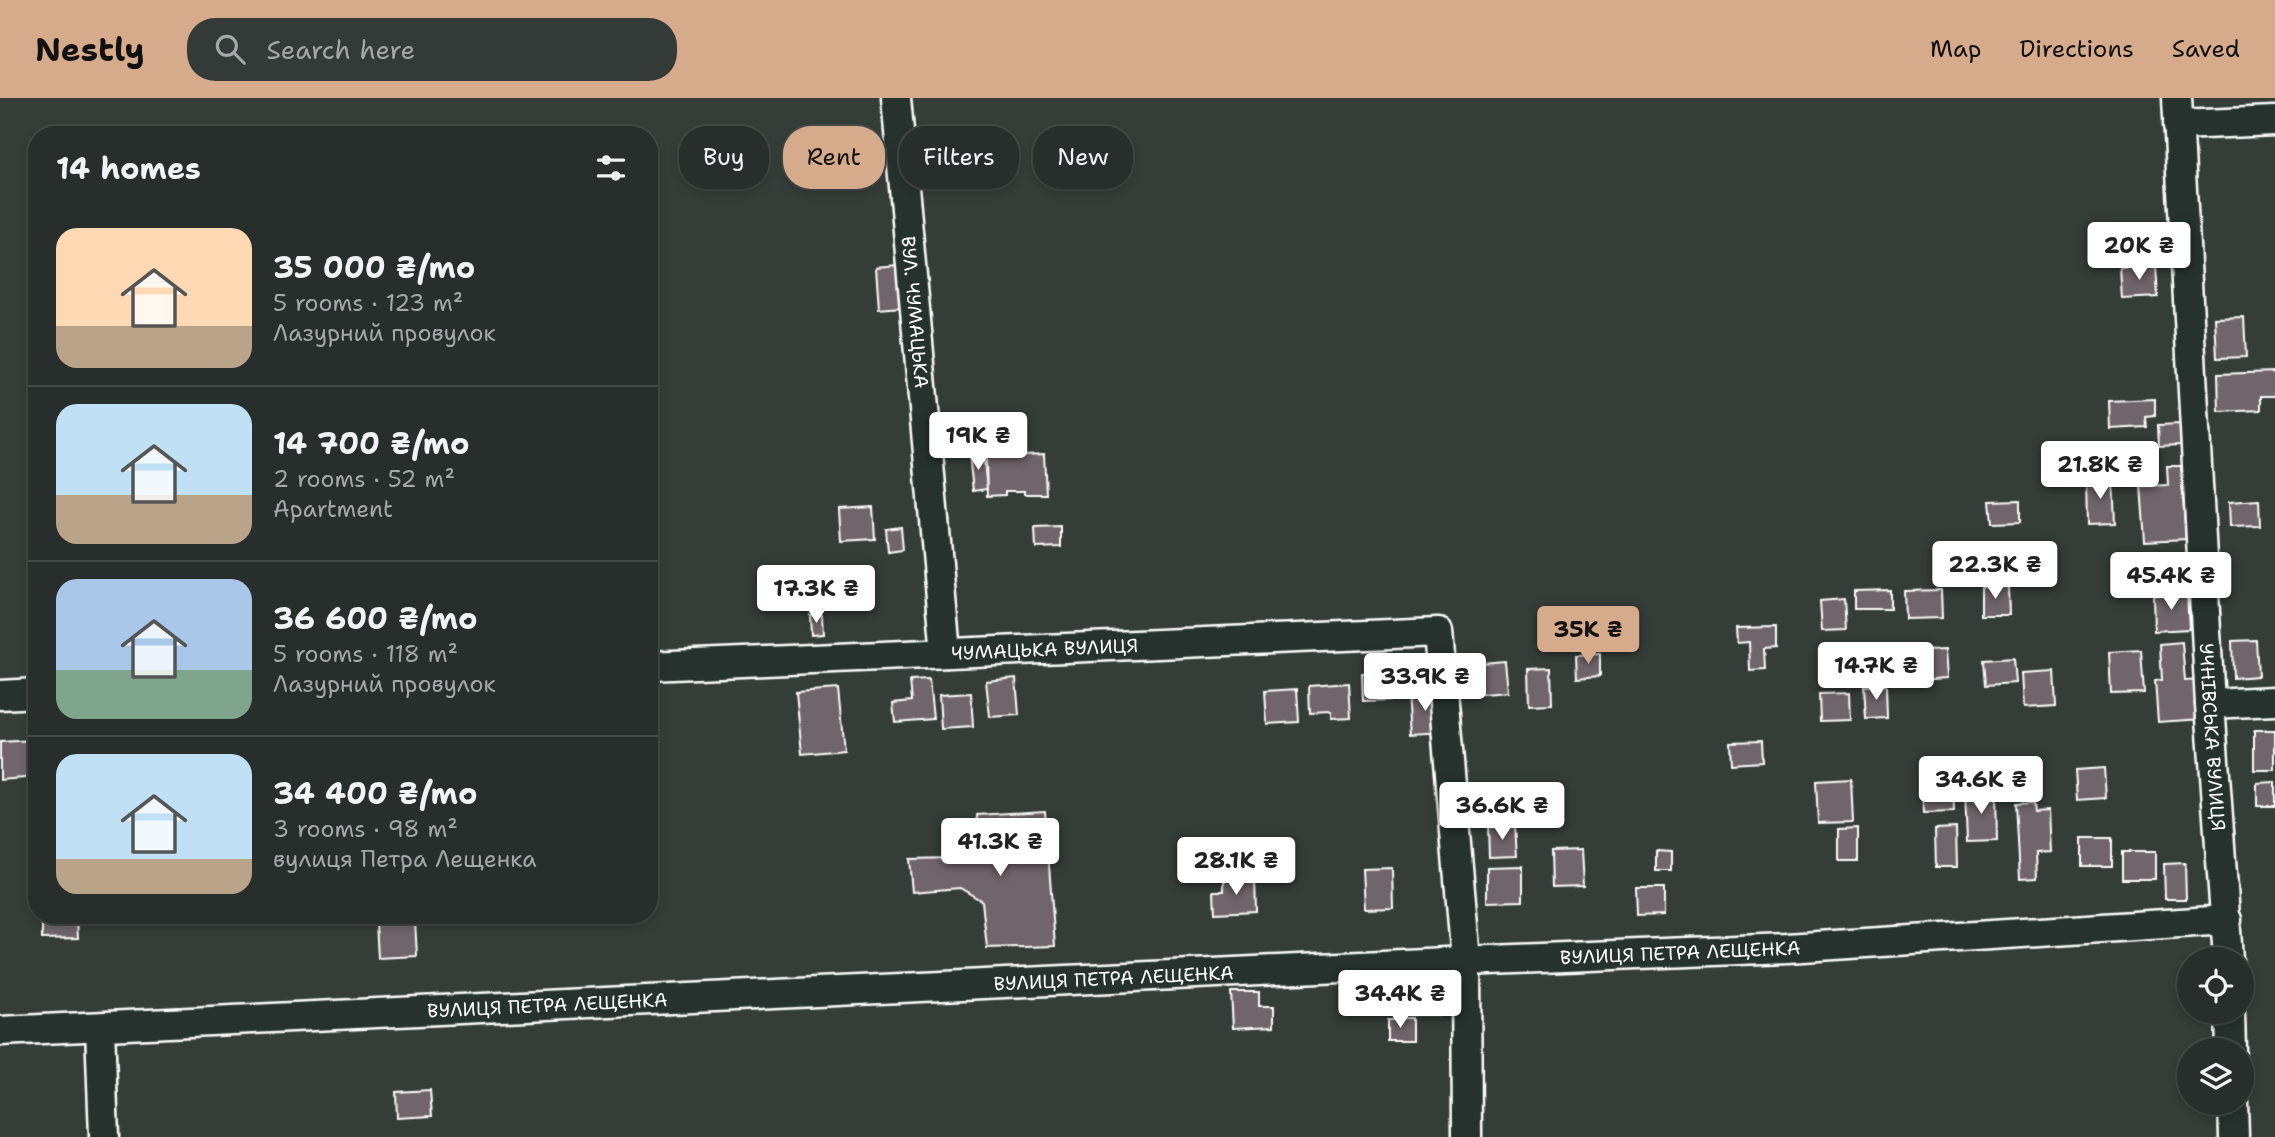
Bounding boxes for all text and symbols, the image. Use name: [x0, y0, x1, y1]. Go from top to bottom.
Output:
search box: [187, 18, 677, 81]
text: Nestly: [35, 27, 145, 72]
icon: search: [211, 30, 249, 68]
text: Search here: [267, 32, 415, 67]
text: Map: [1930, 33, 1981, 65]
text: Directions: [2019, 33, 2134, 65]
text: Saved: [2172, 33, 2240, 65]
chip: Buy: [679, 126, 769, 189]
chip: Rent: [783, 126, 885, 189]
chip: Filters: [899, 126, 1019, 189]
chip: New: [1033, 126, 1133, 189]
text: 14 homes: [56, 148, 201, 189]
icon: filters: [592, 149, 630, 187]
pin: 20K ₴: [2090, 222, 2188, 282]
text: 20K ₴: [2103, 230, 2175, 260]
street label: ВУЛ. ЧУМАЦЬКА: [895, 235, 934, 390]
text: 35 000 ₴/mo: [273, 247, 475, 288]
icon: home: [112, 256, 196, 340]
text: 5 rooms · 123 m²: [273, 288, 463, 318]
text: Лазурний провулок: [273, 318, 496, 348]
pin: 19K ₴: [929, 412, 1027, 472]
text: 19K ₴: [945, 420, 1011, 450]
text: 14 700 ₴/mo: [273, 423, 470, 464]
icon: home: [112, 432, 196, 516]
pin: 21.8K ₴: [2035, 442, 2165, 501]
text: 21.8K ₴: [2057, 449, 2143, 479]
text: 2 rooms · 52 m²: [273, 464, 455, 494]
text: Apartment: [273, 494, 393, 524]
pin: 22.3K ₴: [1930, 542, 2060, 601]
text: 22.3K ₴: [1948, 549, 2042, 579]
pin: 45.4K ₴: [2106, 552, 2236, 612]
text: 45.4K ₴: [2126, 560, 2216, 590]
pin: 17.3K ₴: [751, 566, 881, 625]
text: 17.3K ₴: [773, 573, 859, 603]
text: 36 600 ₴/mo: [273, 598, 478, 639]
pin: 35K ₴: [1539, 606, 1637, 666]
icon: home: [112, 607, 196, 691]
text: 35K ₴: [1553, 614, 1623, 644]
street label: ЧУМАЦЬКА ВУЛИЦЯ: [951, 633, 1139, 666]
text: 5 rooms · 118 m²: [273, 639, 458, 669]
pin: 14.7K ₴: [1811, 642, 1941, 702]
street label: УЧНІВСЬКА ВУЛИЦЯ: [2194, 642, 2231, 832]
text: 14.7K ₴: [1834, 650, 1918, 680]
pin: 33.9K ₴: [1360, 654, 1490, 713]
text: 33.9K ₴: [1380, 661, 1470, 691]
text: Лазурний провулок: [273, 669, 496, 699]
pin: 34.6K ₴: [1916, 756, 2046, 816]
text: 34.6K ₴: [1935, 764, 2027, 794]
text: 34 400 ₴/mo: [273, 773, 477, 814]
icon: home: [112, 782, 196, 866]
pin: 36.6K ₴: [1437, 782, 1567, 842]
text: 36.6K ₴: [1455, 790, 1549, 820]
text: 3 rooms · 98 m²: [273, 814, 458, 844]
pin: 41.3K ₴: [935, 818, 1065, 878]
text: 41.3K ₴: [957, 826, 1043, 856]
pin: 28.1K ₴: [1171, 838, 1301, 897]
text: вулиця Петра Лещенка: [273, 844, 536, 874]
text: 28.1K ₴: [1193, 845, 1279, 875]
street label: ВУЛИЦЯ ПЕТРА ЛЕЩЕНКА: [1560, 935, 1801, 970]
map controls: [2177, 947, 2254, 1115]
button: locate: [2177, 947, 2254, 1024]
street label: ВУЛИЦЯ ПЕТРА ЛЕЩЕНКА: [993, 960, 1235, 997]
pin: 34.4K ₴: [1335, 970, 1465, 1030]
text: 34.4K ₴: [1354, 978, 1446, 1008]
street label: ВУЛИЦЯ ПЕТРА ЛЕЩЕНКА: [427, 987, 668, 1024]
button: layers: [2177, 1038, 2254, 1115]

